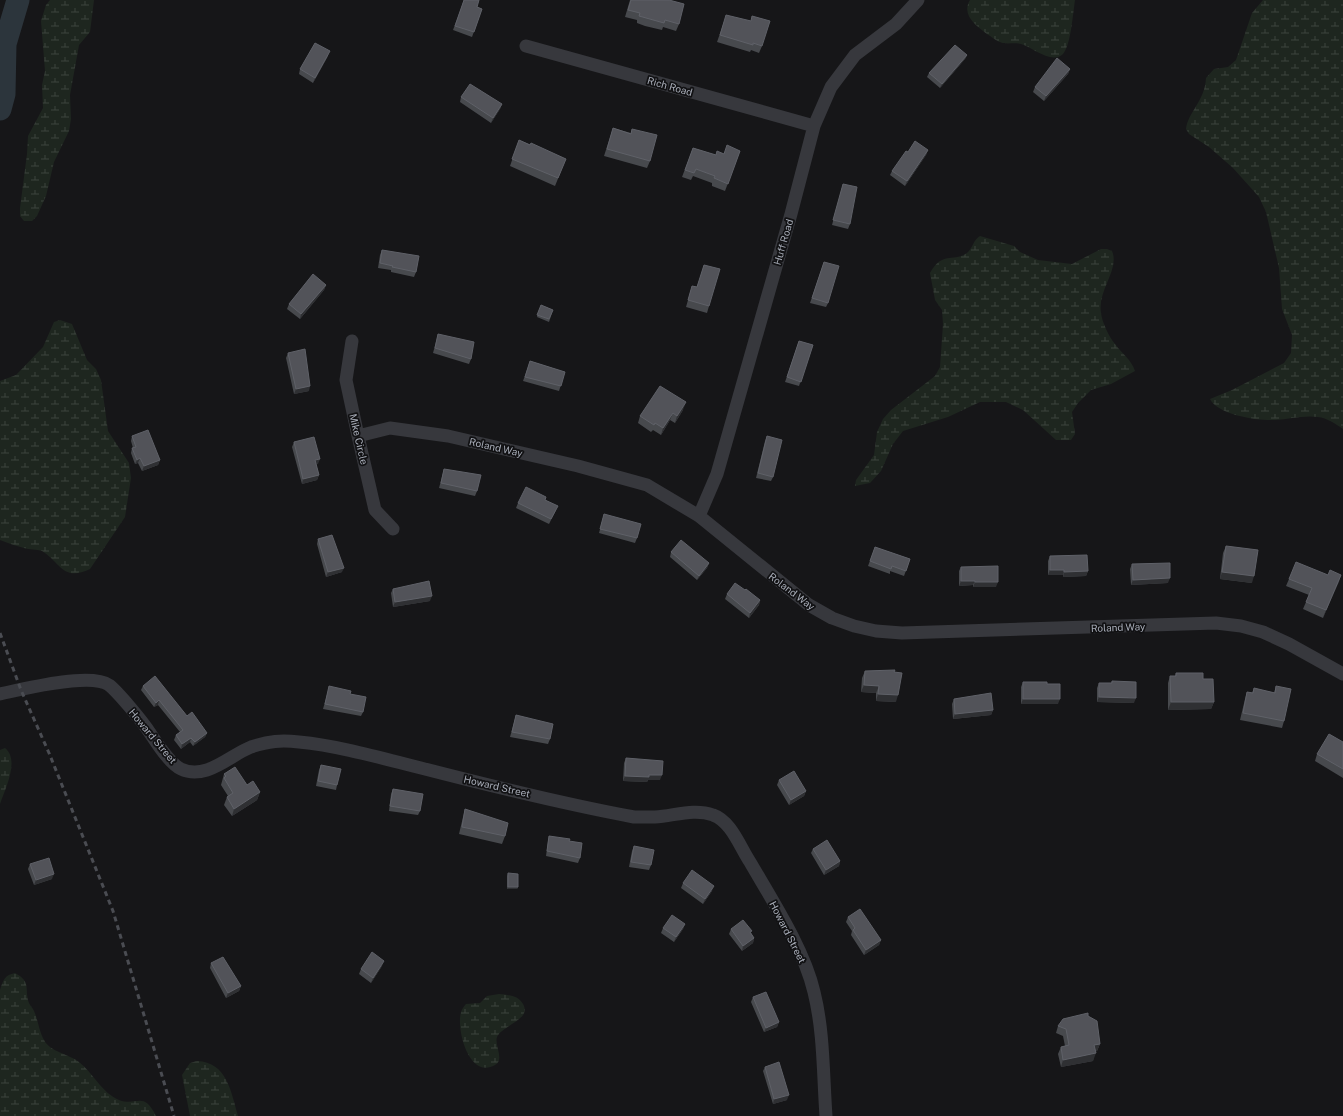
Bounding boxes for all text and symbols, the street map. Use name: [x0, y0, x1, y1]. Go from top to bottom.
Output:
street label: Rich Road: [646, 74, 694, 98]
street label: Huff Road: [771, 218, 795, 266]
street label: Mike Circle: [347, 412, 371, 466]
street label: Roland Way: [468, 435, 525, 459]
street label: Roland Way: [767, 570, 818, 613]
street label: Roland Way: [1091, 620, 1146, 634]
street label: Howard Street: [127, 706, 179, 766]
street label: Howard Street: [463, 773, 531, 799]
street label: Howard Street: [767, 899, 809, 965]

